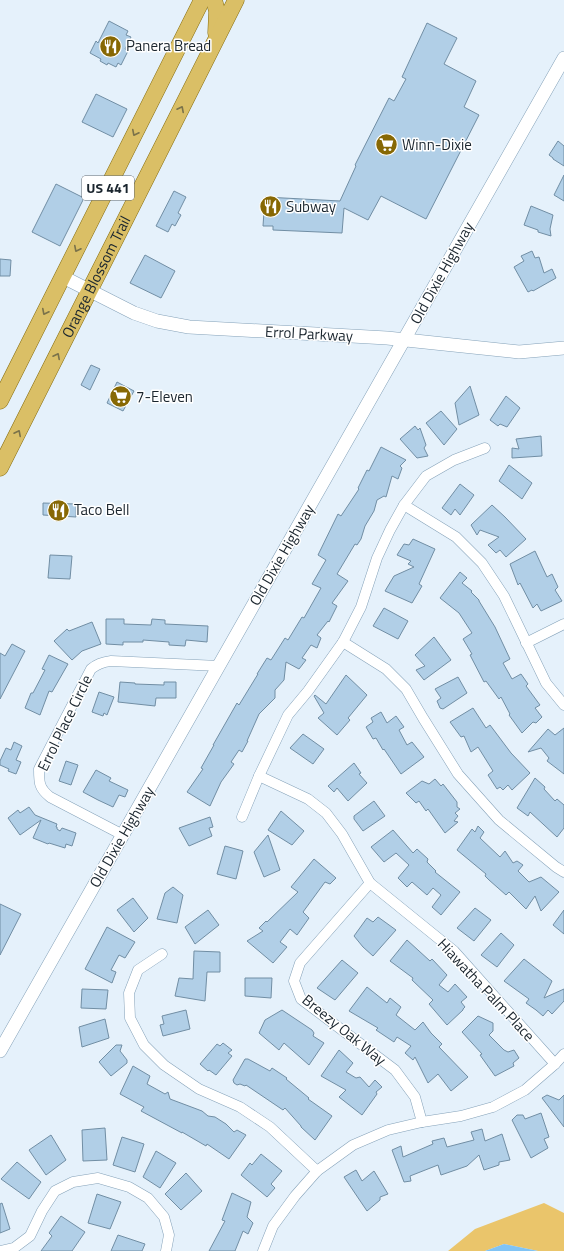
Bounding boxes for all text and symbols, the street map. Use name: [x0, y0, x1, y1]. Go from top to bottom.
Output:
restaurant icon: Panera Bread: [97, 33, 123, 59]
place label: Panera Bread: [126, 34, 211, 57]
one-way arrow: [176, 106, 184, 113]
one-way arrow: [133, 129, 140, 136]
supermarket icon: Winn-Dixie: [374, 132, 400, 158]
place label: Winn-Dixie: [402, 133, 472, 156]
road number: US 441: [82, 176, 134, 200]
restaurant icon: Subway: [257, 194, 283, 220]
place label: Subway: [286, 195, 336, 218]
street label: Orange Blossom Trail: [56, 212, 136, 342]
street label: Old Dixie Highway: [404, 217, 479, 328]
one-way arrow: [74, 245, 82, 252]
one-way arrow: [42, 308, 50, 315]
street label: Errol Parkway: [265, 320, 354, 347]
one-way arrow: [52, 352, 60, 360]
supermarket icon: 7-Eleven: [107, 384, 133, 410]
place label: 7-Eleven: [136, 385, 193, 408]
one-way arrow: [13, 430, 20, 437]
restaurant icon: Taco Bell: [46, 497, 72, 523]
place label: Taco Bell: [74, 498, 130, 521]
street label: Old Dixie Highway: [243, 500, 320, 610]
street label: Errol Place Circle: [31, 671, 98, 775]
street label: Old Dixie Highway: [83, 782, 160, 892]
street label: Hiawatha Palm Place: [432, 933, 540, 1046]
street label: Breezy Oak Way: [297, 988, 391, 1071]

